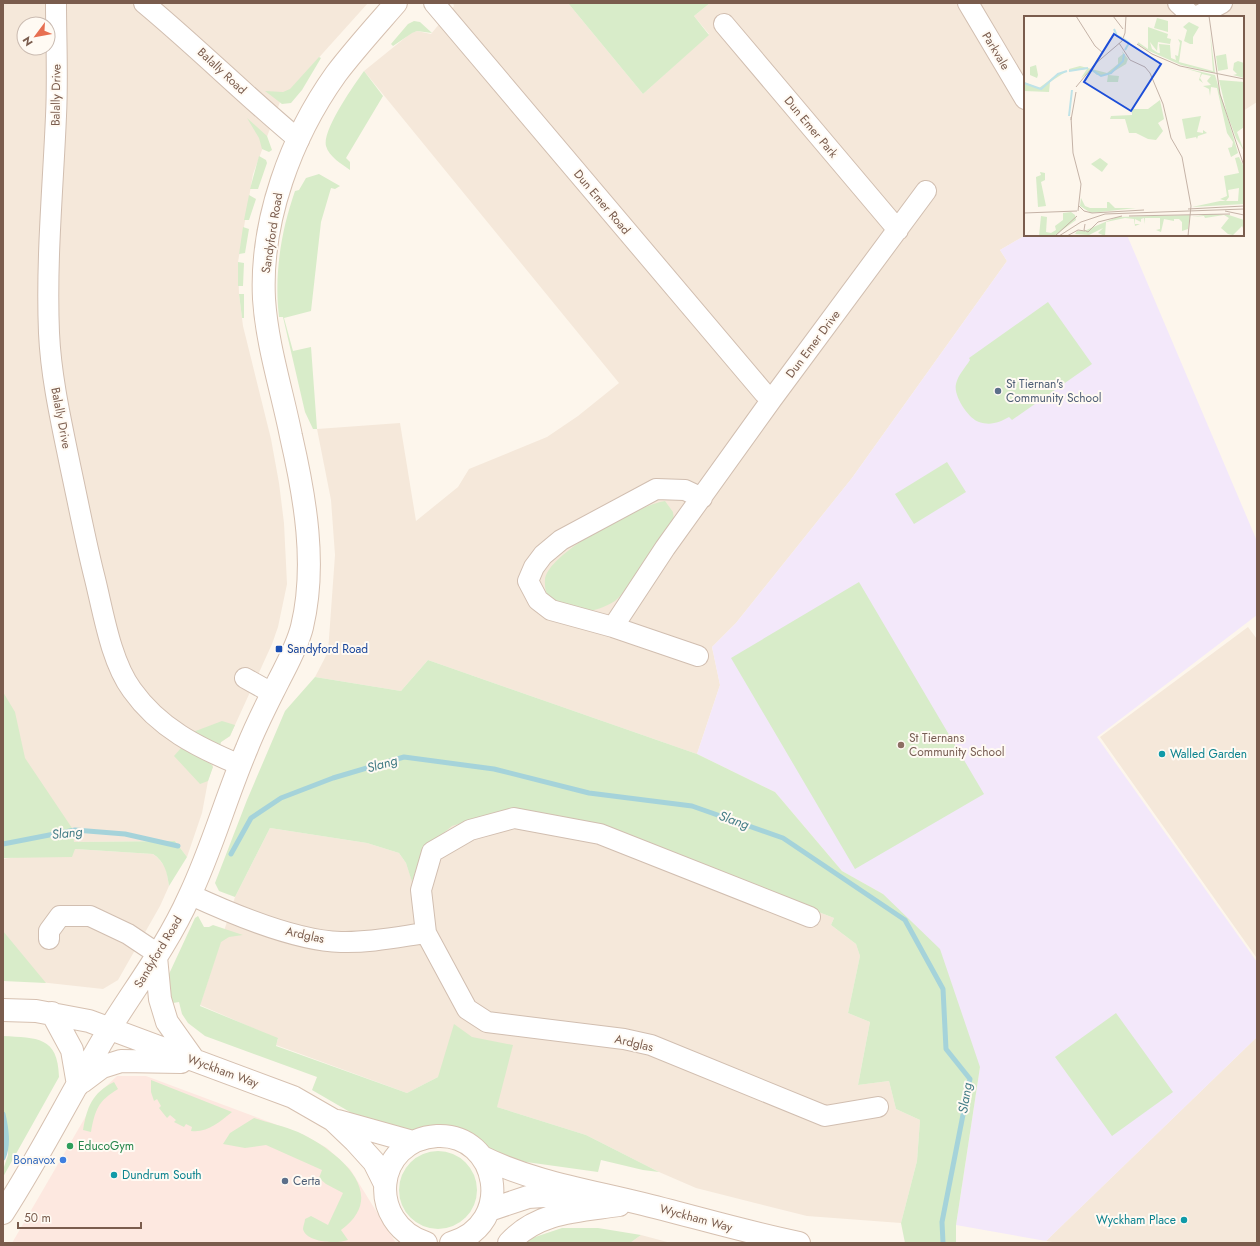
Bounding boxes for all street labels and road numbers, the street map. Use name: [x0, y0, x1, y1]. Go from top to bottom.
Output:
street label: Parkvale: [978, 29, 1014, 73]
street label: Balally Road: [193, 44, 251, 98]
street label: Balally Drive: [46, 64, 66, 126]
street label: Dun Emer Park: [780, 92, 843, 162]
street label: Dun Emer Road: [569, 166, 635, 238]
street label: Sandyford Road: [257, 191, 287, 275]
street label: Dun Emer Drive: [781, 306, 845, 382]
street label: Balally Drive: [46, 386, 76, 450]
street label: Sandyford Road: [129, 913, 187, 991]
street label: Ardglas: [284, 922, 326, 948]
street label: Ardglas: [613, 1030, 655, 1056]
street label: Wyckham Way: [185, 1050, 262, 1092]
street label: Wyckham Way: [658, 1200, 735, 1237]

